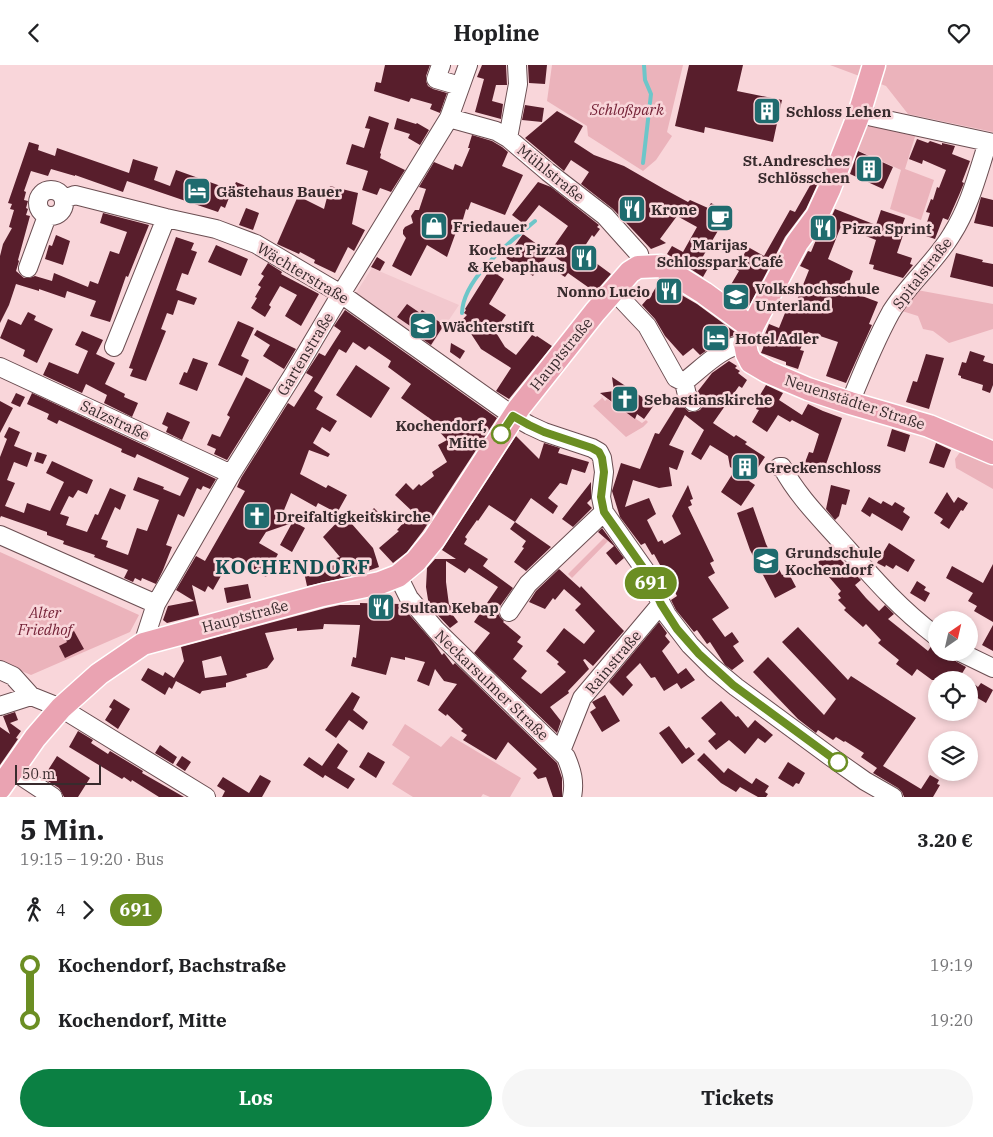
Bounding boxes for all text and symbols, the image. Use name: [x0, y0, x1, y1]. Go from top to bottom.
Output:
text: Hopline: [453, 18, 540, 47]
icon: back: [20, 19, 48, 47]
icon: heart: [945, 19, 973, 47]
building icon: Schloss Lehen: [752, 96, 782, 126]
park label: Schloßpark: [589, 100, 664, 119]
place label: Schloss Lehen: [786, 102, 892, 121]
street label: Mühlstraße: [513, 140, 589, 206]
place label: St.Andresches Schlösschen: [743, 151, 850, 187]
building icon: St.Andresches Schlösschen: [854, 154, 884, 184]
hotel icon: Gästehaus Bauer: [182, 176, 212, 206]
place label: Gästehaus Bauer: [216, 182, 342, 201]
restaurant icon: Krone: [617, 194, 647, 224]
place label: Krone: [651, 200, 697, 219]
cafe icon: Marijas Schlosspark Café: [705, 203, 735, 233]
shop icon: Friedauer: [419, 211, 449, 241]
restaurant icon: Pizza Sprint: [808, 213, 838, 243]
place label: Friedauer: [453, 217, 527, 236]
place label: Pizza Sprint: [842, 219, 932, 238]
street label: Spitalstraße: [888, 233, 956, 313]
place label: Marijas Schlosspark Café: [657, 235, 783, 271]
street label: Wächterstraße: [254, 238, 352, 308]
place label: Kocher Pizza & Kebaphaus: [468, 240, 565, 276]
restaurant icon: Kocher Pizza & Kebaphaus: [569, 243, 599, 273]
restaurant icon: Nonno Lucio: [654, 276, 684, 306]
place label: Volkshochschule Unterland: [755, 279, 880, 315]
place label: Nonno Lucio: [557, 282, 650, 301]
school or university icon: Volkshochschule Unterland: [721, 282, 751, 312]
street label: Gartenstraße: [273, 309, 337, 399]
school or university icon: Wächterstift: [408, 311, 438, 341]
street label: Hauptstraße: [526, 314, 596, 394]
place label: Wächterstift: [442, 317, 535, 336]
hotel icon: Hotel Adler: [701, 323, 731, 353]
place label: Hotel Adler: [735, 329, 819, 348]
street label: Neuenstädter Straße: [782, 370, 928, 434]
church icon: Sebastianskirche: [610, 384, 640, 414]
place label: Sebastianskirche: [644, 390, 772, 409]
street label: Salzstraße: [77, 396, 153, 444]
place label: Kochendorf, Mitte: [395, 416, 487, 452]
marker: Kochendorf, Mitte: [491, 424, 511, 444]
building icon: Greckenschloss: [730, 452, 760, 482]
place label: Greckenschloss: [764, 458, 881, 477]
church icon: Dreifaltigkeitskirche: [242, 501, 272, 531]
place label: Dreifaltigkeitskirche: [276, 507, 431, 526]
place label: Grundschule Kochendorf: [785, 543, 882, 579]
school or university icon: Grundschule Kochendorf: [751, 546, 781, 576]
district label: KOCHENDORF: [215, 553, 371, 580]
line badge: 691: [622, 567, 680, 599]
text: 691: [635, 571, 667, 594]
restaurant icon: Sultan Kebap: [366, 592, 396, 622]
street label: Hauptstraße: [200, 595, 290, 637]
place label: Sultan Kebap: [400, 598, 499, 617]
park label: Alter Friedhof: [17, 603, 76, 639]
north arrow: [928, 611, 978, 661]
map controls: [928, 611, 978, 781]
street label: Neckarsulmer Straße: [431, 626, 553, 744]
street label: Rainstraße: [581, 626, 645, 698]
button: locate: [928, 671, 978, 721]
button: layers: [928, 731, 978, 781]
unlabelled marker: [828, 752, 848, 772]
scale bar: [15, 762, 101, 785]
text: 50 m: [22, 765, 55, 783]
text: 5 Min.: [20, 811, 104, 848]
text: 3.20 €: [917, 828, 973, 852]
text: 19:15 – 19:20 · Bus: [20, 849, 164, 869]
icon: walk: [20, 896, 48, 924]
icon: forward: [74, 896, 102, 924]
text: 691: [120, 898, 152, 921]
text: 4: [56, 900, 66, 920]
text: Kochendorf, Bachstraße: [58, 953, 286, 977]
text: 19:19: [930, 955, 973, 975]
text: Kochendorf, Mitte: [58, 1008, 227, 1032]
text: 19:20: [930, 1010, 973, 1030]
button: Los: [20, 1069, 492, 1127]
button: Tickets: [502, 1069, 973, 1127]

